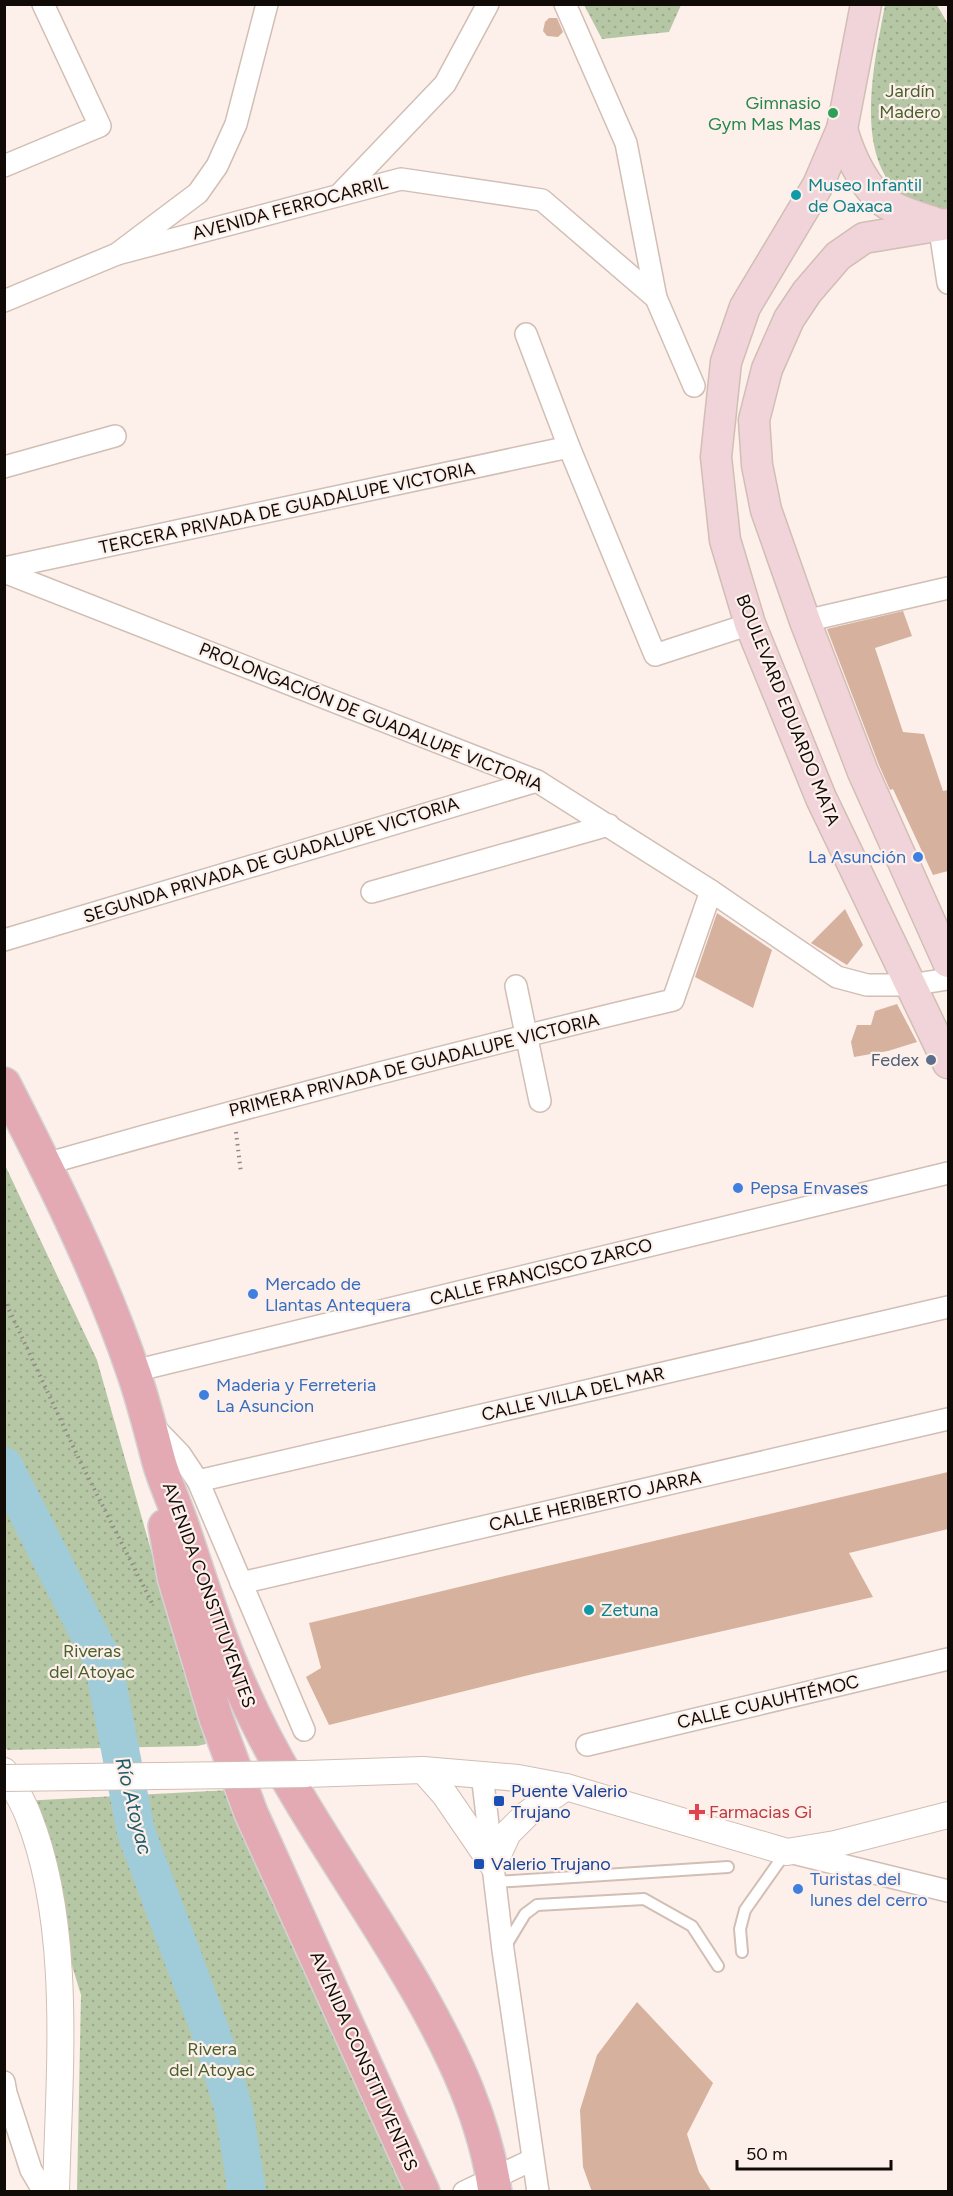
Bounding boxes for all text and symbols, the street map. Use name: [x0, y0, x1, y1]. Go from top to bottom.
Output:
park label: Jardín Madero: [879, 80, 941, 123]
place label: Gimnasio Gym Mas Mas: [708, 92, 821, 135]
marker: Gimnasio Gym Mas Mas: [826, 106, 840, 120]
street label: AVENIDA FERROCARRIL: [190, 171, 391, 245]
place label: Museo Infantil de Oaxaca: [808, 174, 922, 217]
marker: Museo Infantil de Oaxaca: [789, 188, 803, 202]
street label: TERCERA PRIVADA DE GUADALUPE VICTORIA: [97, 457, 477, 559]
street label: BOULEVARD EDUARDO MATA: [731, 591, 845, 829]
street label: PROLONGACIÓN DE GUADALUPE VICTORIA: [196, 638, 546, 796]
street label: SEGUNDA PRIVADA DE GUADALUPE VICTORIA: [81, 792, 461, 928]
place label: La Asunción: [808, 846, 906, 868]
marker: La Asunción: [911, 850, 925, 864]
street label: PRIMERA PRIVADA DE GUADALUPE VICTORIA: [227, 1008, 601, 1122]
place label: Fedex: [871, 1049, 919, 1071]
marker: Fedex: [924, 1053, 938, 1067]
place label: Pepsa Envases: [750, 1177, 868, 1199]
marker: Pepsa Envases: [731, 1181, 745, 1195]
street label: CALLE FRANCISCO ZARCO: [428, 1234, 655, 1310]
place label: Mercado de Llantas Antequera: [265, 1273, 411, 1316]
marker: Mercado de Llantas Antequera: [246, 1287, 260, 1301]
street label: CALLE VILLA DEL MAR: [479, 1362, 667, 1426]
place label: Maderia y Ferreteria La Asuncion: [216, 1374, 376, 1417]
marker: Maderia y Ferreteria La Asuncion: [197, 1388, 211, 1402]
street label: CALLE HERIBERTO JARRA: [487, 1466, 703, 1536]
street label: AVENIDA CONSTITUYENTES: [158, 1479, 260, 1711]
place label: Zetuna: [601, 1599, 658, 1621]
marker: Zetuna: [582, 1603, 596, 1617]
park label: Riveras del Atoyac: [49, 1640, 135, 1683]
street label: CALLE CUAUHTÉMOC: [675, 1670, 861, 1734]
water label: Río Atoyac: [110, 1755, 158, 1857]
place label: Puente Valerio Trujano: [511, 1780, 628, 1823]
marker: Puente Valerio Trujano: [492, 1794, 506, 1808]
place label: Farmacias Gi: [709, 1801, 812, 1823]
marker: Farmacias Gi: [690, 1805, 704, 1819]
place label: Valerio Trujano: [491, 1853, 611, 1875]
marker: Valerio Trujano: [472, 1857, 486, 1871]
place label: Turistas del lunes del cerro: [810, 1868, 928, 1911]
marker: Turistas del lunes del cerro: [791, 1882, 805, 1896]
street label: AVENIDA CONSTITUYENTES: [305, 1947, 423, 2175]
park label: Rivera del Atoyac: [169, 2038, 255, 2081]
scale bar: [737, 2133, 892, 2171]
text: 50 m: [746, 2143, 788, 2165]

